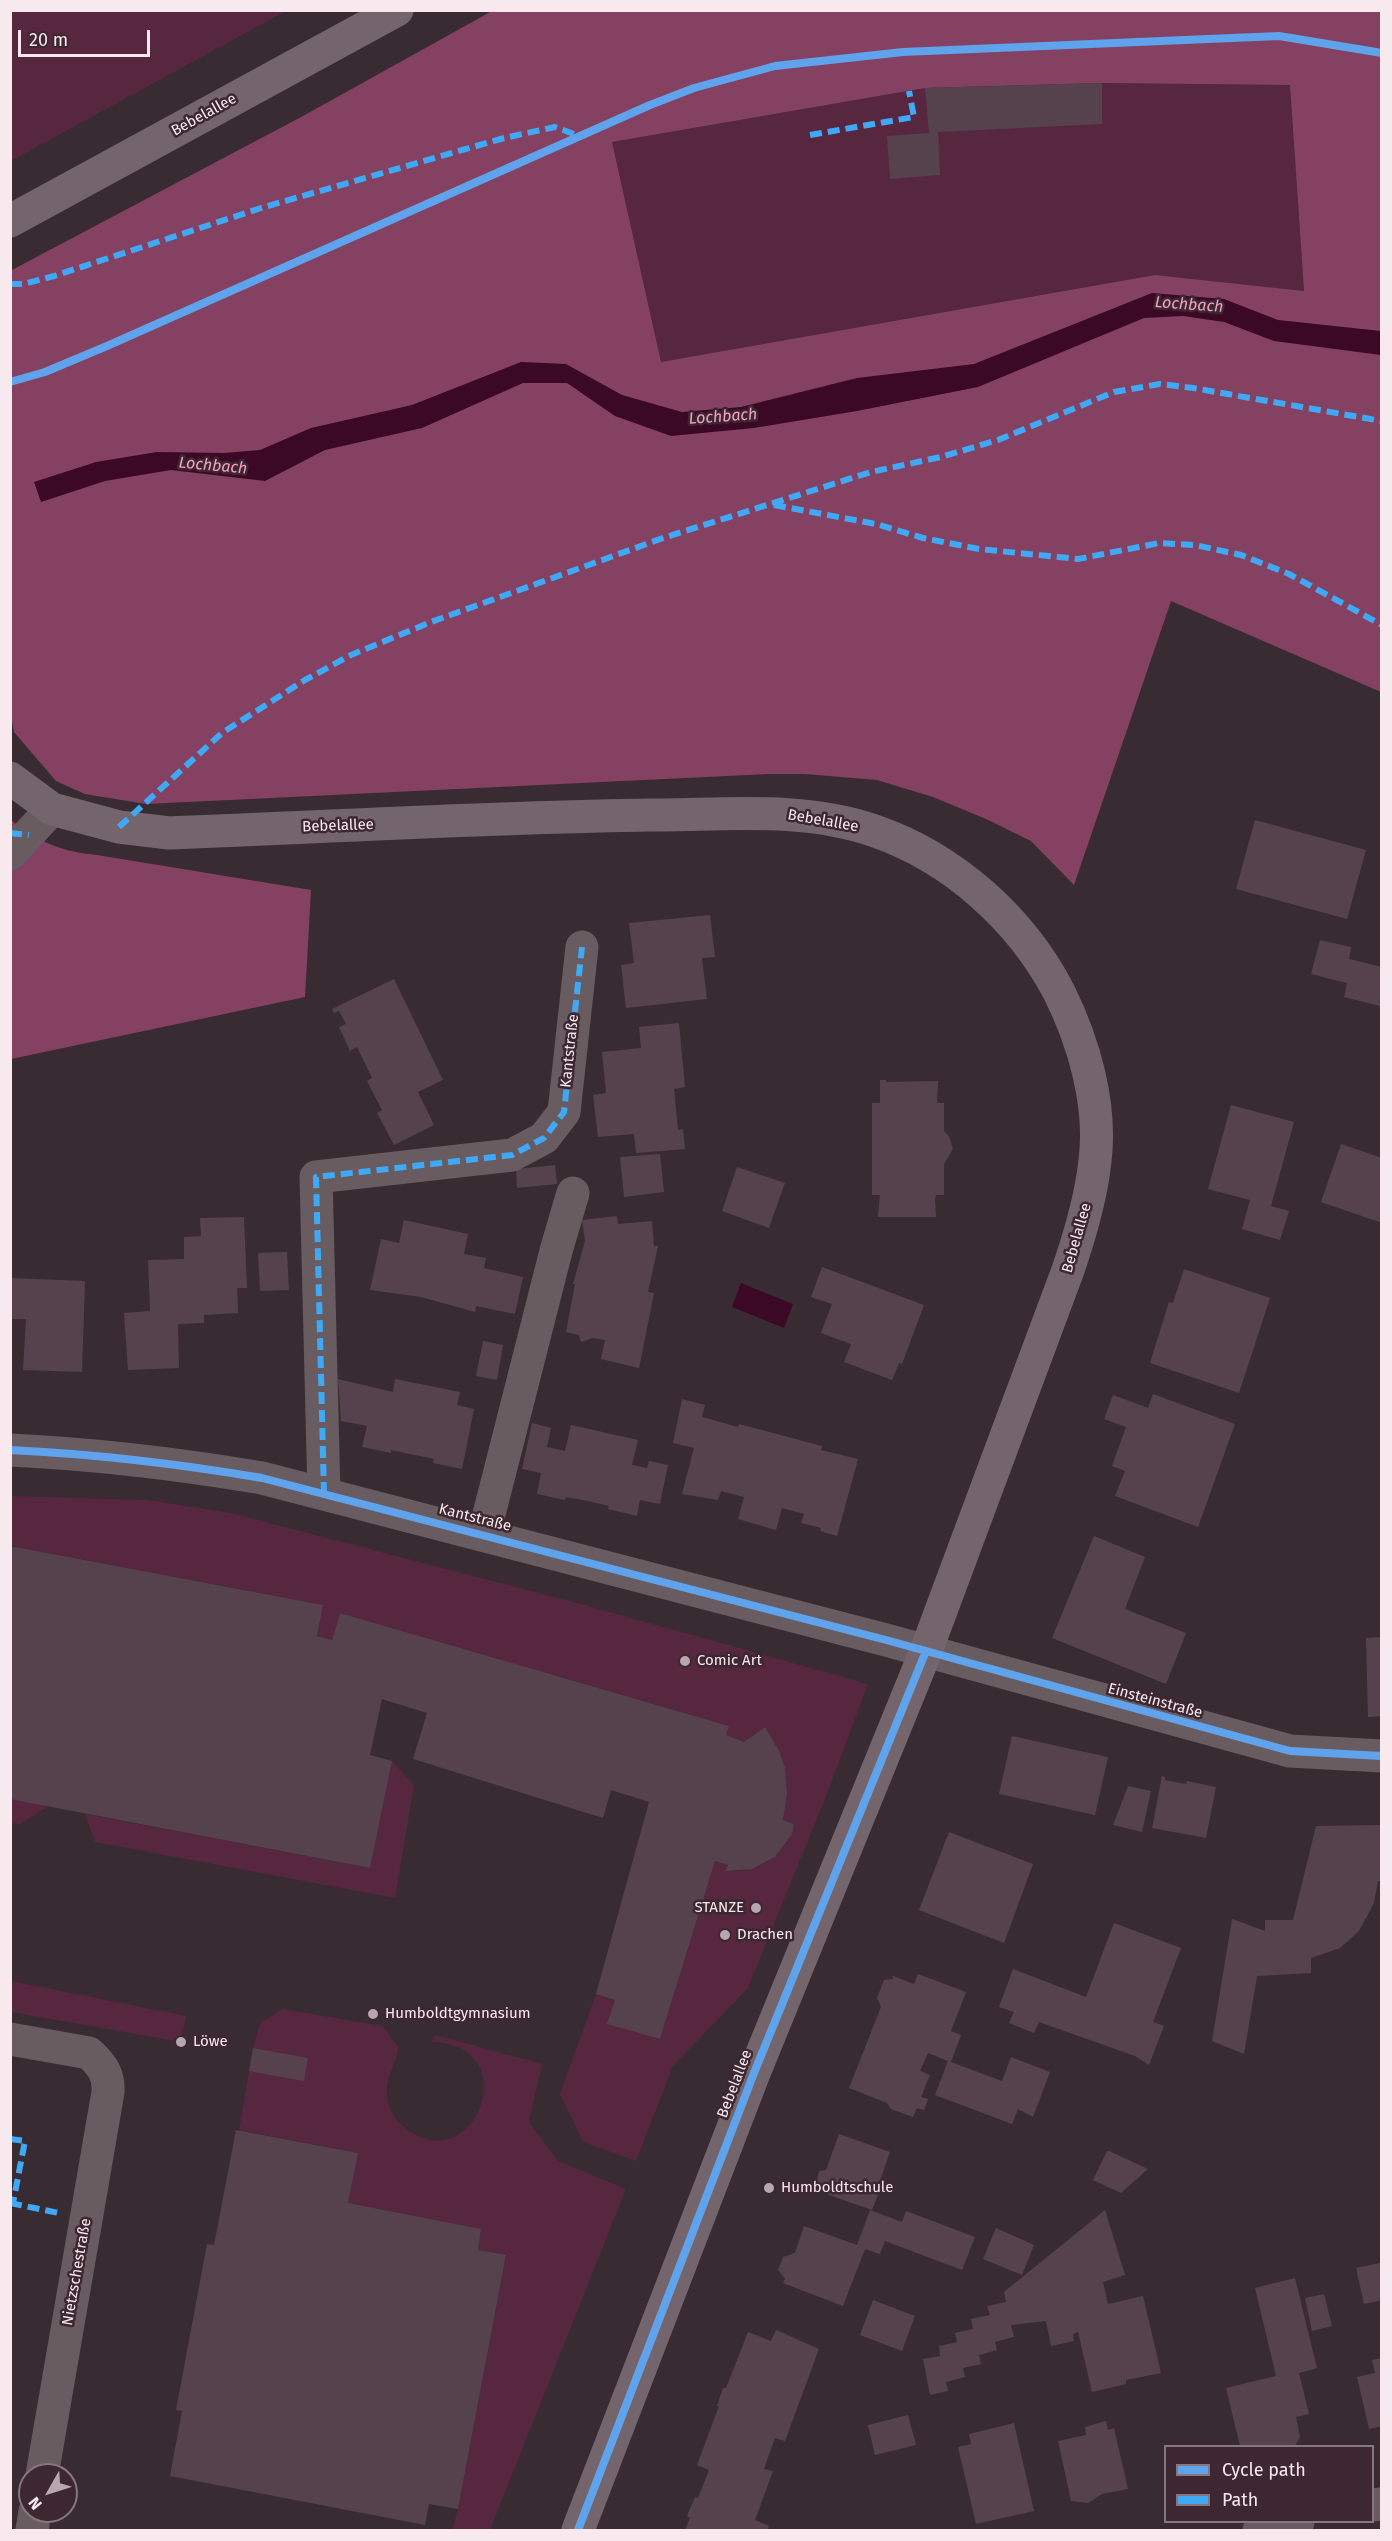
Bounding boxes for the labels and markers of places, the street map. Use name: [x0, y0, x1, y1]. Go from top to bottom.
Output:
place label: Comic Art: [697, 1652, 762, 1670]
marker: Comic Art: [678, 1654, 692, 1668]
place label: STANZE: [694, 1899, 744, 1917]
marker: STANZE: [749, 1901, 763, 1915]
place label: Drachen: [737, 1926, 793, 1944]
marker: Drachen: [718, 1928, 732, 1942]
place label: Humboldtgymnasium: [385, 2005, 531, 2023]
marker: Humboldtgymnasium: [366, 2007, 380, 2021]
place label: Löwe: [193, 2033, 228, 2051]
marker: Löwe: [174, 2035, 188, 2049]
place label: Humboldtschule: [781, 2179, 893, 2197]
marker: Humboldtschule: [762, 2181, 776, 2195]

